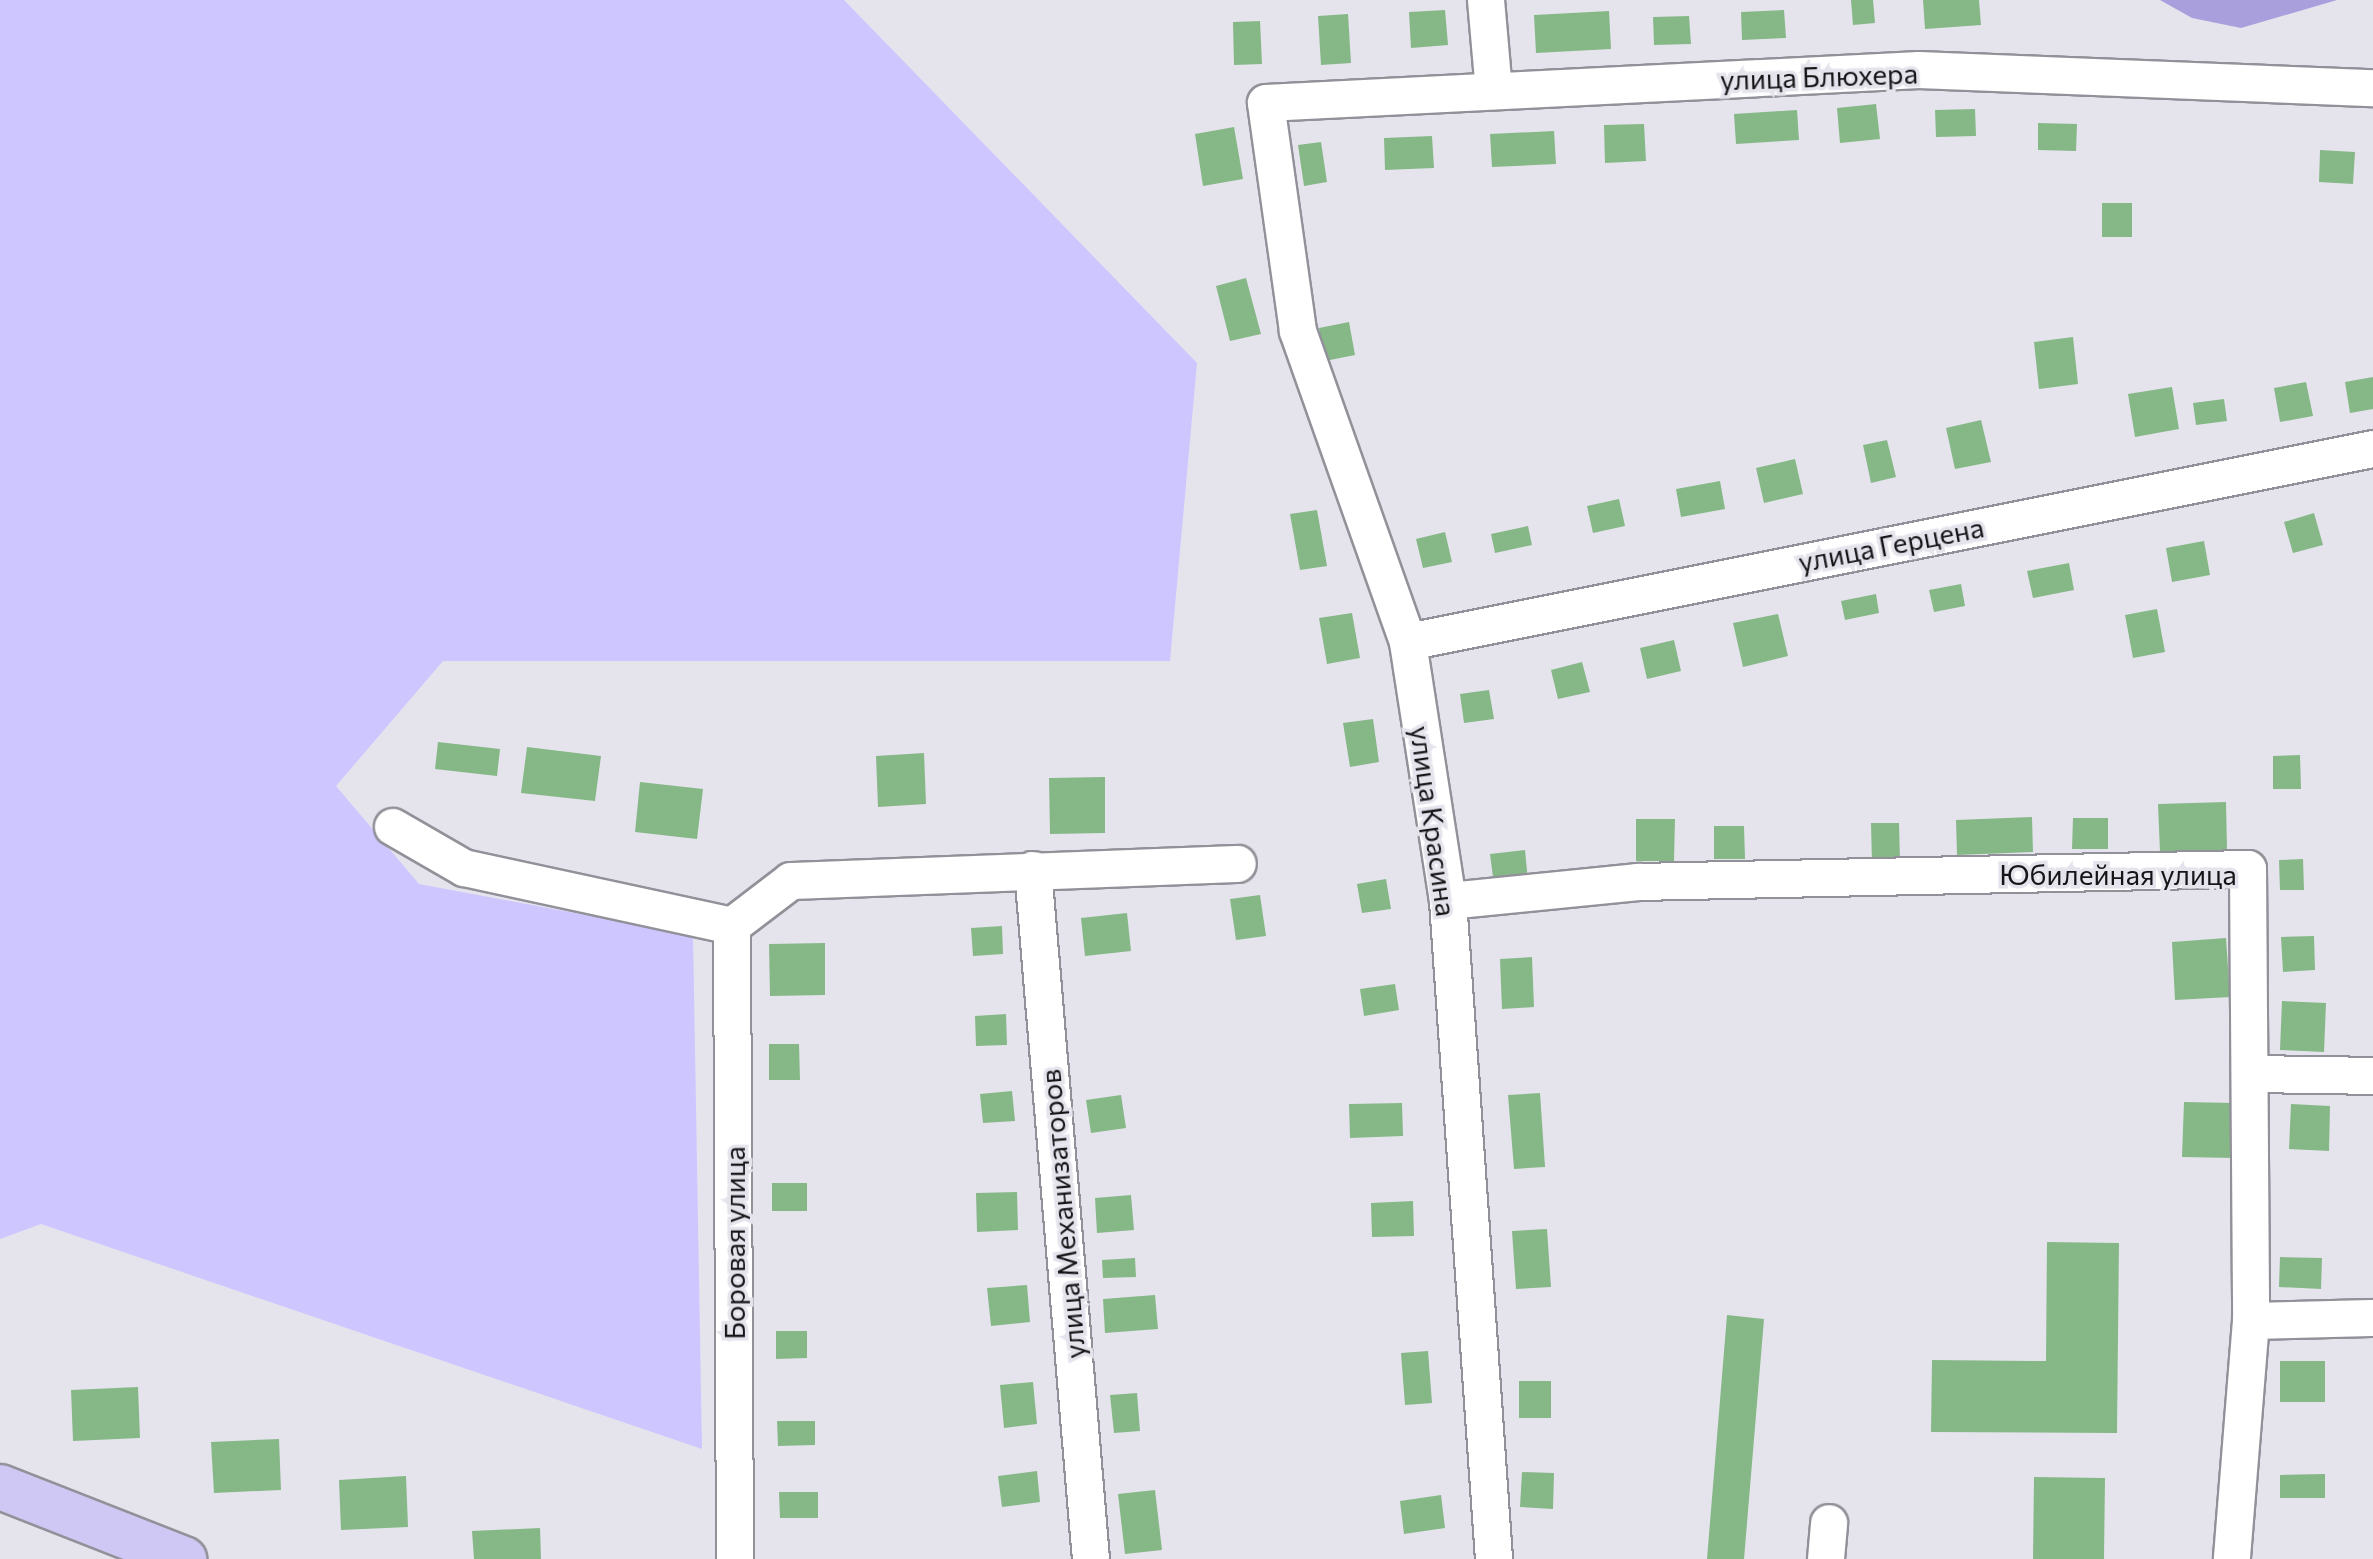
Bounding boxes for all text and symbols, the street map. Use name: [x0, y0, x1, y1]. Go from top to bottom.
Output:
street label: улица Блюхера: [1720, 56, 1918, 96]
street label: улица Герцена: [1795, 510, 1987, 578]
street label: улица Красина: [1404, 724, 1464, 918]
street label: Юбилейная улица: [1999, 857, 2237, 891]
street label: улица Механизаторов: [1033, 1068, 1091, 1360]
street label: Боровая улица: [717, 1146, 751, 1340]

